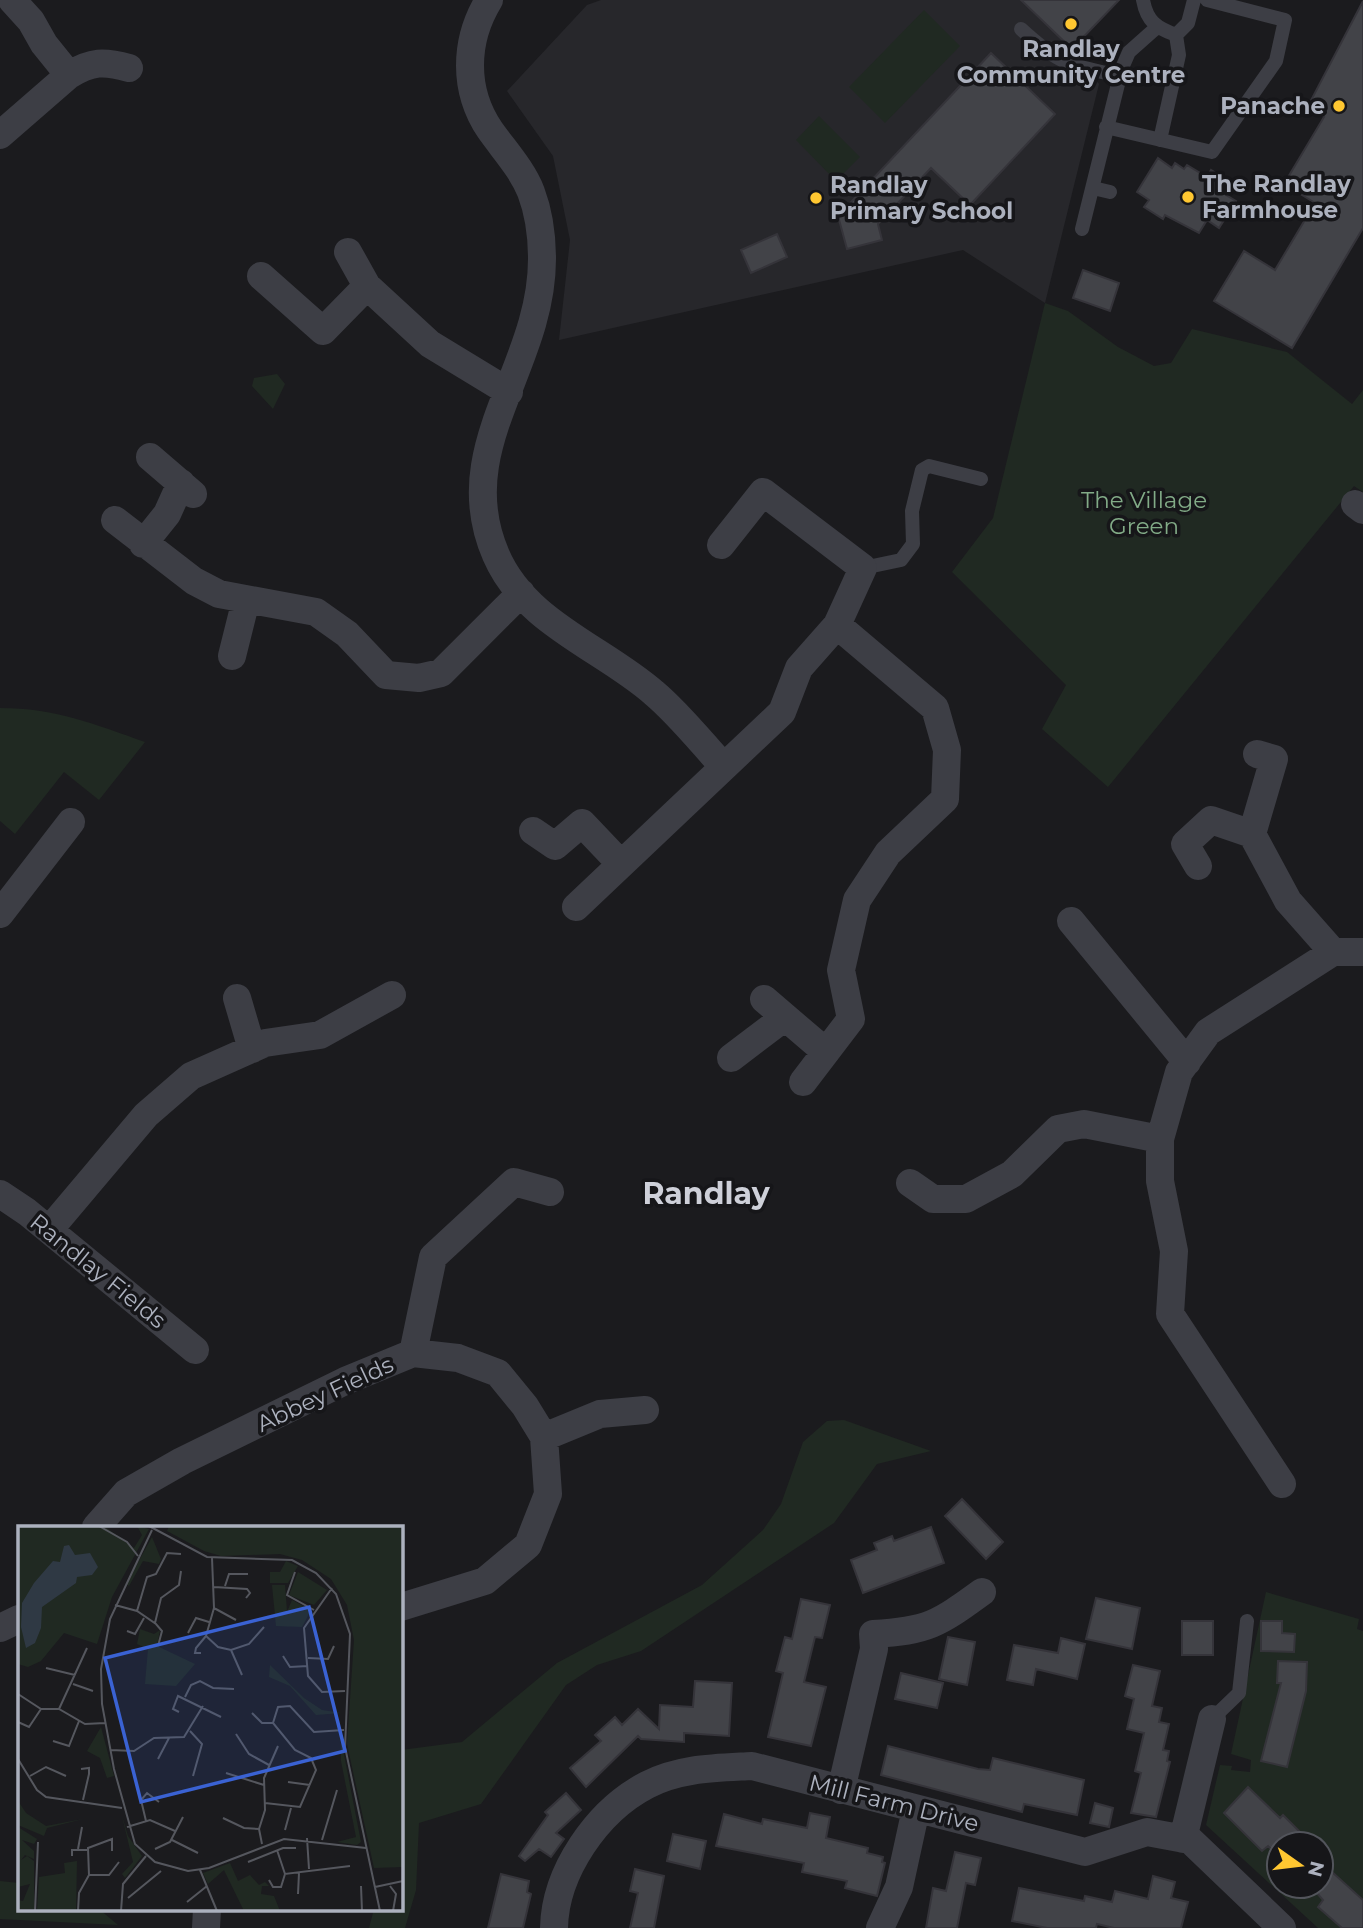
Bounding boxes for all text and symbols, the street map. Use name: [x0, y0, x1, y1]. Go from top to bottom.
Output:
marker: Randlay Community Centre: [1063, 16, 1079, 32]
place label: Randlay Community Centre: [957, 35, 1185, 89]
place label: Panache: [1220, 92, 1325, 120]
marker: Panache: [1331, 98, 1347, 114]
place label: The Randlay Farmhouse: [1202, 170, 1351, 224]
place label: Randlay Primary School: [830, 171, 1013, 225]
marker: The Randlay Farmhouse: [1180, 189, 1196, 205]
marker: Randlay Primary School: [808, 190, 824, 206]
park label: The Village Green: [1081, 486, 1207, 540]
district label: Randlay: [642, 1175, 771, 1212]
street label: Randlay Fields: [24, 1208, 172, 1334]
street label: Abbey Fields: [252, 1350, 398, 1438]
inset map: [18, 1526, 402, 1910]
street label: Mill Farm Drive: [806, 1768, 982, 1838]
north arrow: [1265, 1830, 1335, 1900]
text: N: [1303, 1859, 1329, 1879]

